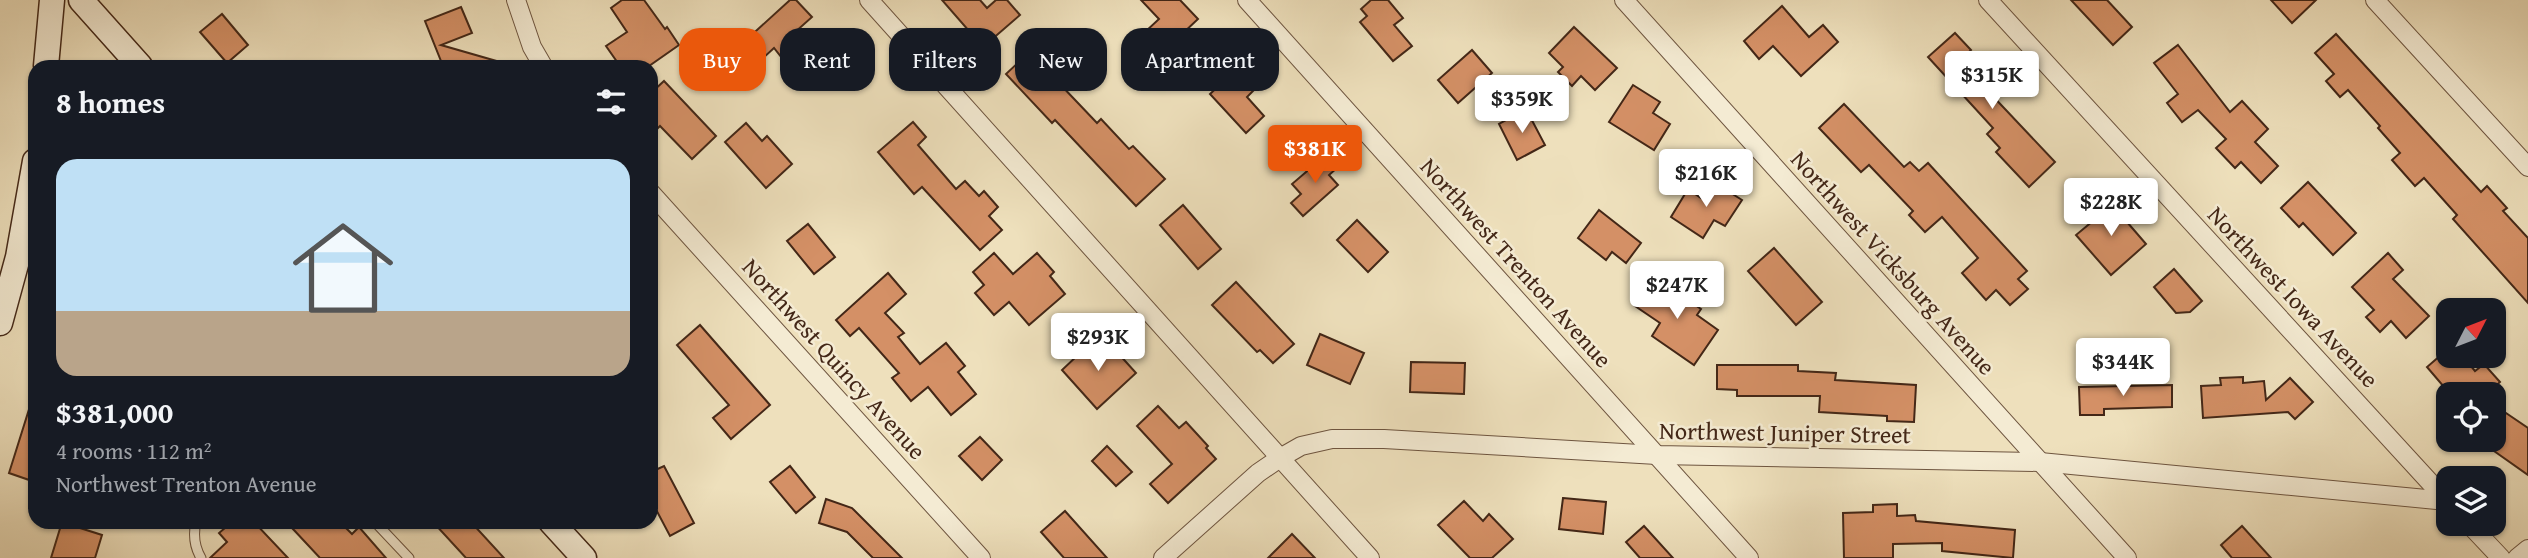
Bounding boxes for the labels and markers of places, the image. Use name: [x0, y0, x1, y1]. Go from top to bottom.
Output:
pin: $315K: [1943, 52, 2041, 111]
pin: $359K: [1473, 76, 1571, 135]
pin: $381K: [1266, 125, 1364, 185]
pin: $216K: [1657, 150, 1755, 209]
pin: $228K: [2062, 178, 2160, 238]
pin: $247K: [1628, 262, 1726, 321]
pin: $293K: [1049, 314, 1147, 373]
pin: $344K: [2074, 338, 2172, 398]

